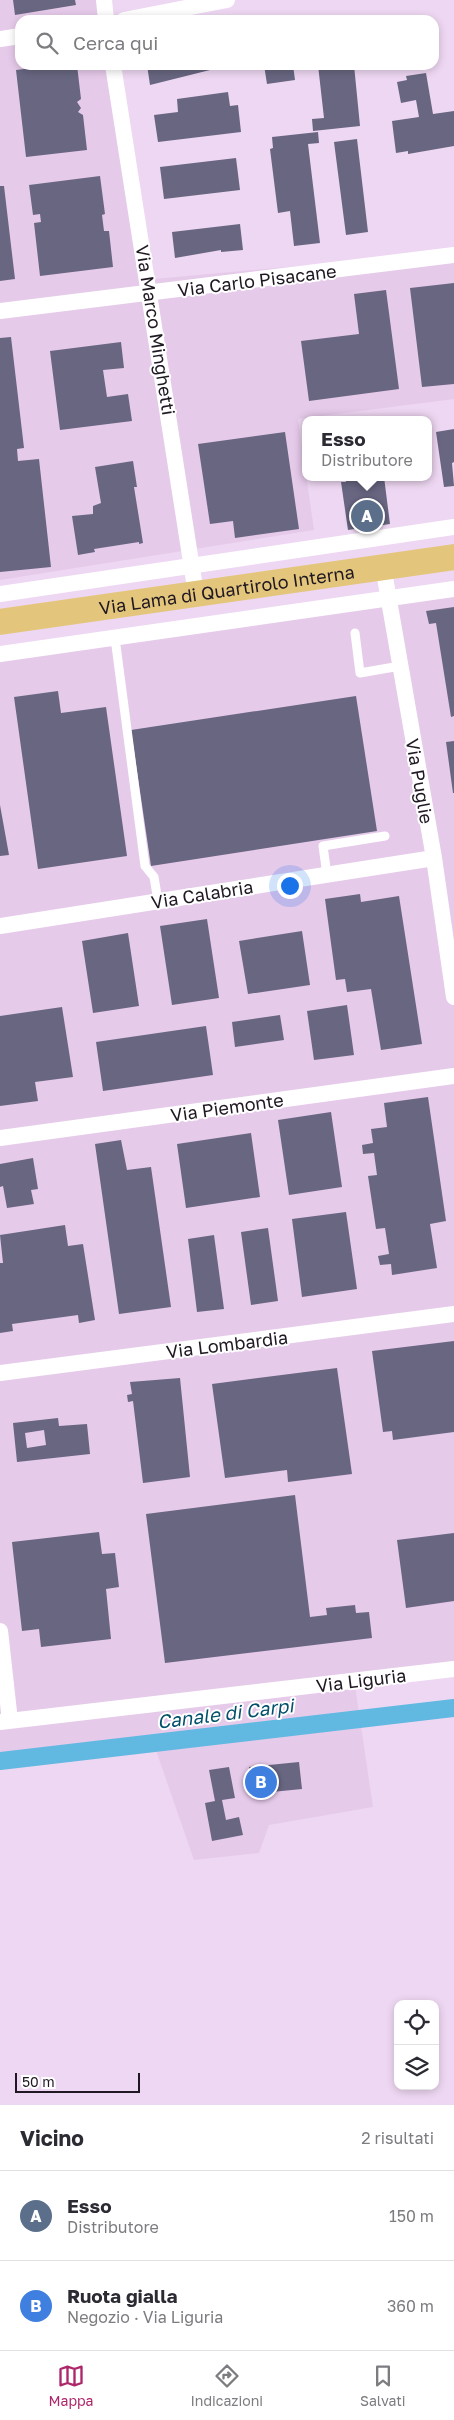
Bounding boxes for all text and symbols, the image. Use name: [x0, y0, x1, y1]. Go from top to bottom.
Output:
search box: [15, 15, 439, 70]
icon: search: [33, 29, 61, 57]
text: Cerca qui: [73, 31, 158, 54]
street label: Via Marco Minghetti: [132, 243, 180, 417]
street label: Via Carlo Pisacane: [176, 259, 338, 301]
popup: [302, 416, 432, 481]
text: Esso: [321, 427, 366, 450]
text: Distributore: [321, 450, 413, 470]
pin: A: [351, 497, 383, 535]
street label: Via Lama di Quartirolo Interna: [97, 560, 356, 619]
street label: Via Puglie: [402, 737, 438, 825]
your location: [277, 873, 303, 899]
street label: Via Calabria: [149, 875, 255, 913]
street label: Via Piemonte: [169, 1088, 285, 1126]
street label: Via Lombardia: [165, 1326, 289, 1362]
street label: Via Liguria: [315, 1664, 407, 1696]
water label: Canale di Carpi: [156, 1693, 296, 1733]
pin: B: [245, 1763, 277, 1801]
map controls: [394, 2000, 439, 2090]
button: locate: [394, 2000, 439, 2045]
button: layers: [394, 2045, 439, 2090]
scale bar: [15, 2070, 140, 2093]
text: 50 m: [22, 2073, 55, 2090]
text: Vicino: [20, 2125, 84, 2151]
text: 2 risultati: [361, 2128, 434, 2148]
text: Esso: [67, 2194, 112, 2217]
text: A: [30, 2206, 42, 2226]
text: 150 m: [389, 2206, 434, 2226]
text: Distributore: [67, 2217, 159, 2237]
text: Ruota gialla: [67, 2284, 178, 2307]
text: B: [30, 2296, 42, 2316]
text: 360 m: [387, 2296, 434, 2316]
text: Negozio · Via Liguria: [67, 2307, 223, 2327]
tab: Mappa: [48, 2362, 94, 2409]
tab: Indicazioni: [190, 2362, 263, 2409]
tab: Salvati: [360, 2362, 406, 2409]

